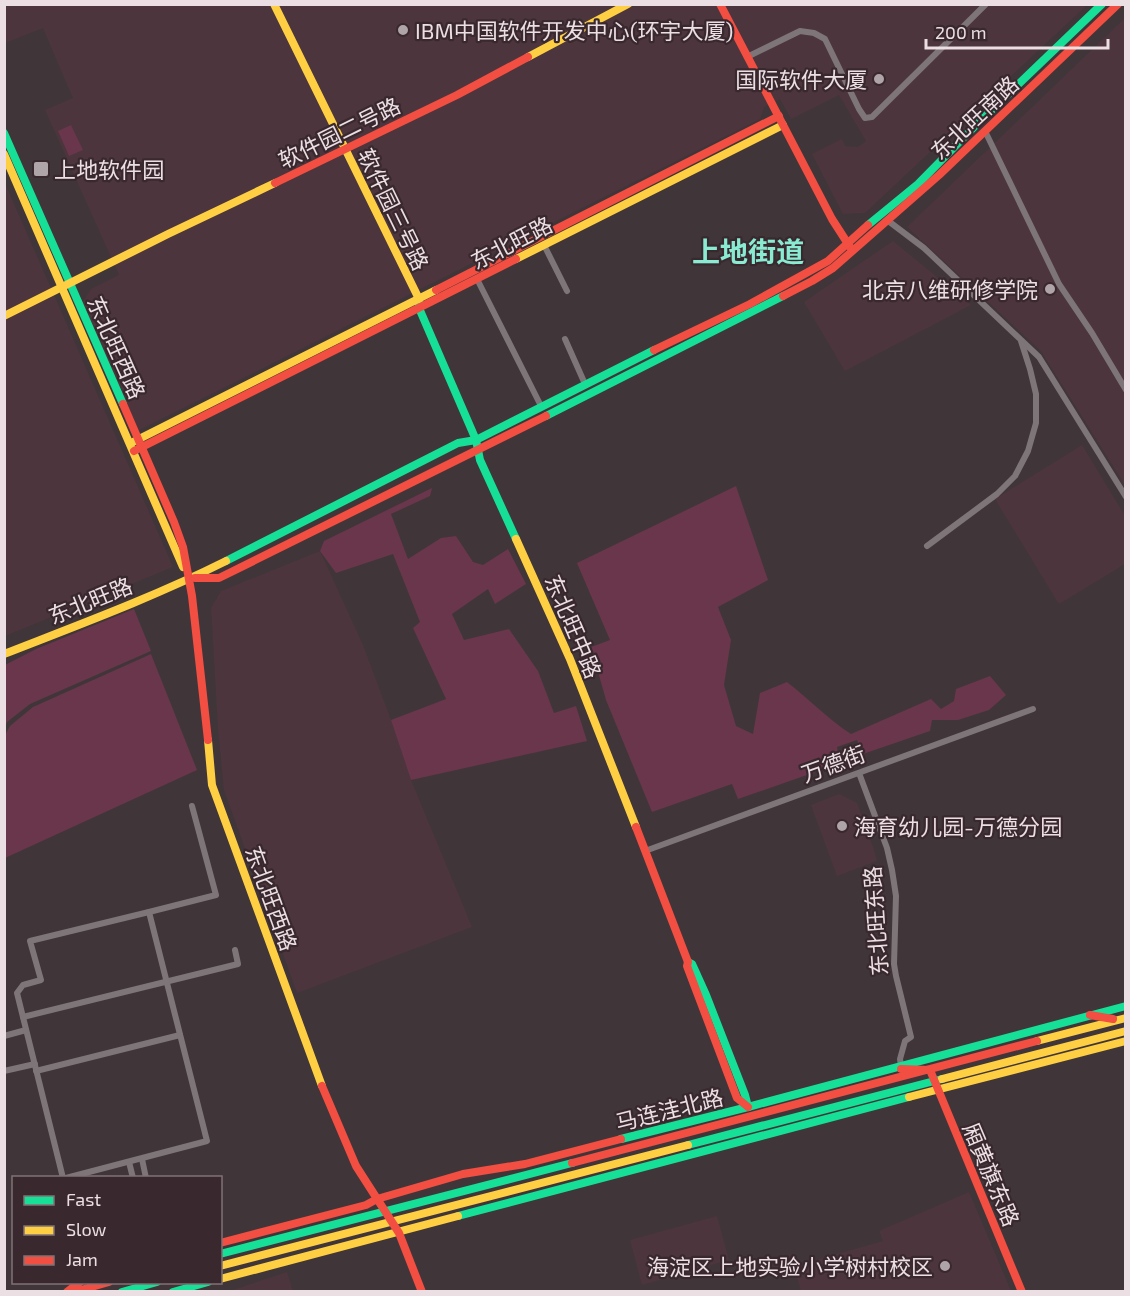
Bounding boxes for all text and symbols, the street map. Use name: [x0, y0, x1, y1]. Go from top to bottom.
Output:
scale bar: [926, 12, 1108, 50]
place label: IBM中国软件开发中心(环宇大厦): [415, 17, 734, 43]
text: 200 m: [935, 21, 987, 43]
marker: IBM中国软件开发中心(环宇大厦): [396, 23, 410, 37]
place label: 国际软件大厦: [735, 66, 867, 92]
street label: 东北旺南路: [925, 70, 1023, 164]
marker: 国际软件大厦: [872, 72, 886, 86]
street label: 软件园二号路: [274, 91, 404, 173]
street label: 软件园三号路: [353, 144, 435, 274]
place label: 上地软件园: [54, 156, 164, 182]
marker: 上地软件园: [32, 160, 50, 178]
street label: 东北旺路: [466, 210, 556, 274]
district label: 上地街道: [692, 234, 804, 268]
place label: 北京八维研修学院: [862, 276, 1038, 302]
marker: 北京八维研修学院: [1043, 282, 1057, 296]
street label: 东北旺西路: [83, 291, 151, 403]
street label: 东北旺中路: [541, 570, 607, 682]
street label: 东北旺路: [44, 571, 136, 629]
street label: 万德街: [798, 739, 868, 787]
place label: 海育幼儿园-万德分园: [854, 813, 1062, 839]
marker: 海育幼儿园-万德分园: [835, 819, 849, 833]
street label: 东北旺西路: [241, 842, 303, 954]
street label: 东北旺东路: [858, 865, 892, 977]
street label: 马连洼北路: [612, 1083, 726, 1135]
street label: 厢黄旗东路: [959, 1118, 1025, 1230]
legend: [12, 1176, 222, 1284]
text: Fast: [66, 1188, 101, 1210]
text: Slow: [66, 1218, 107, 1240]
text: Jam: [66, 1248, 98, 1270]
place label: 海淀区上地实验小学树村校区: [647, 1253, 933, 1279]
marker: 海淀区上地实验小学树村校区: [938, 1259, 952, 1273]

